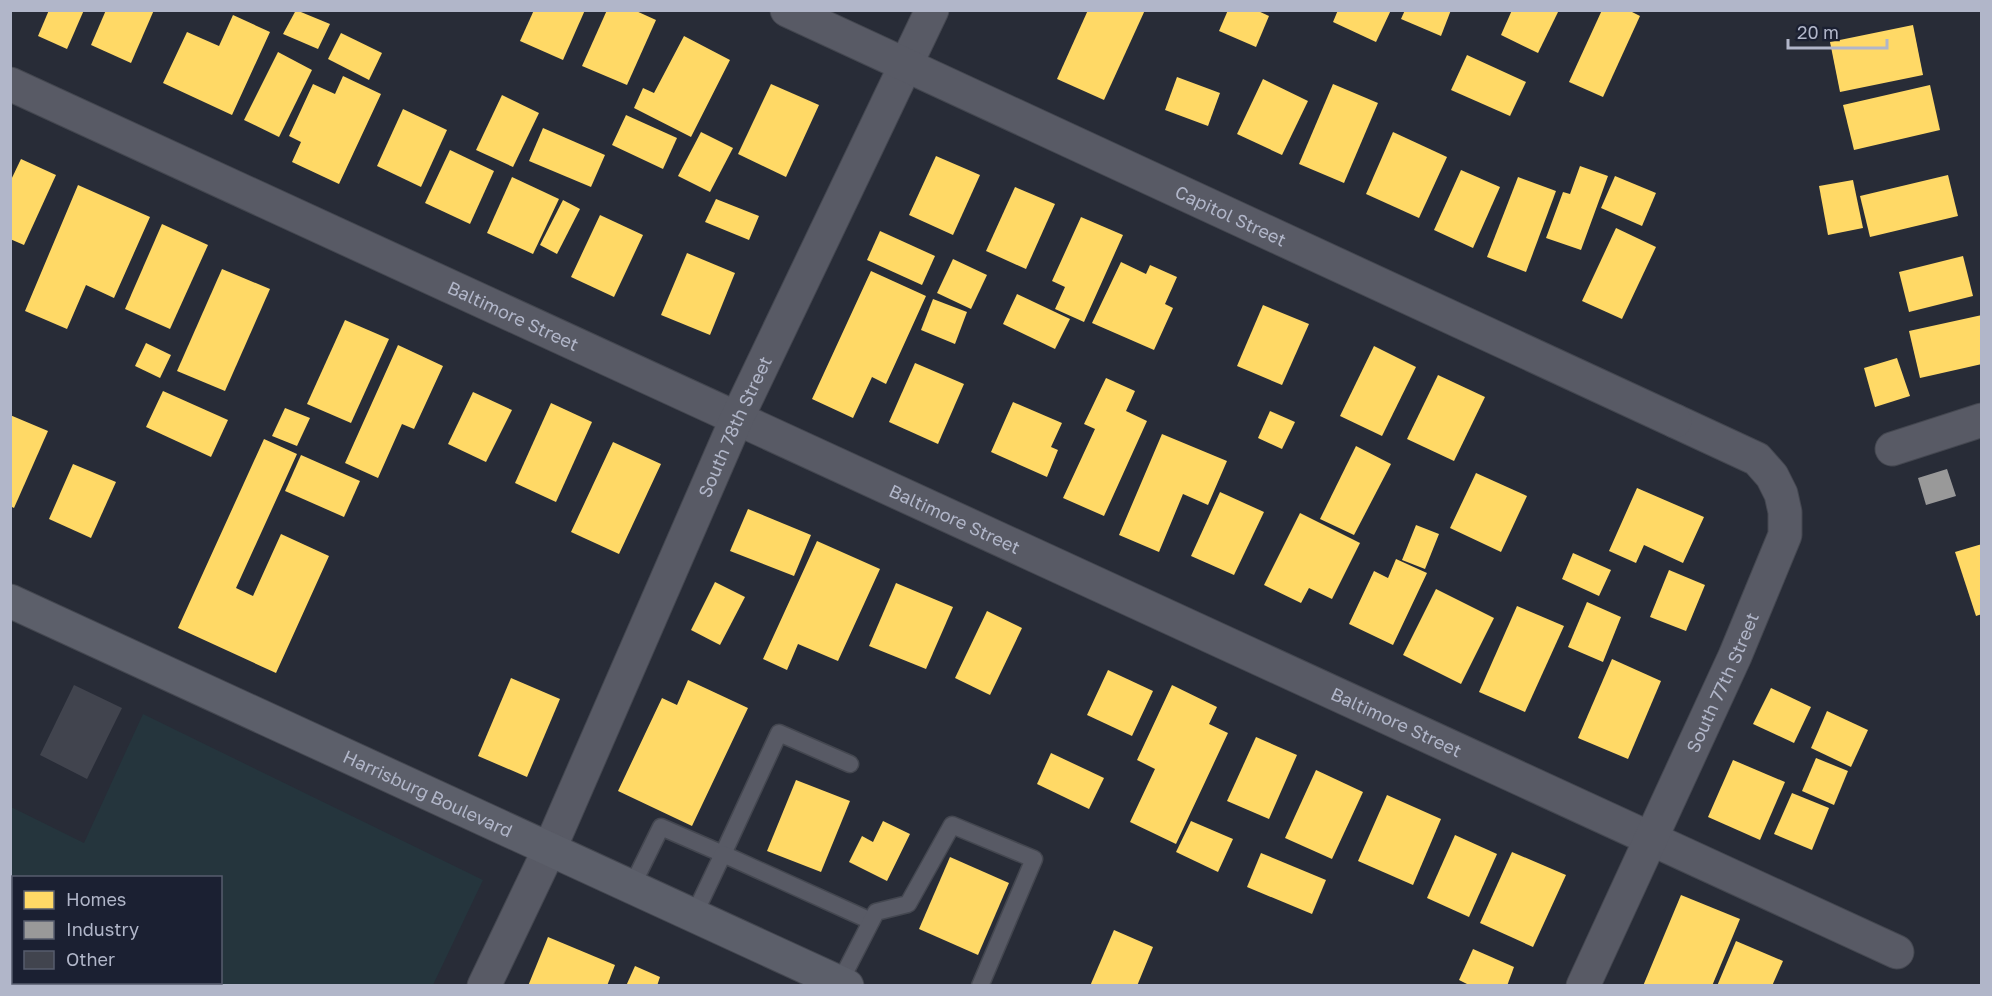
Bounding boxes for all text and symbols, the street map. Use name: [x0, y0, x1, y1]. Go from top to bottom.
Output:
scale bar: [1788, 12, 1887, 50]
text: 20 m: [1797, 21, 1839, 43]
street label: Capitol Street: [1172, 180, 1290, 251]
street label: Baltimore Street: [444, 276, 582, 355]
street label: South 78th Street: [693, 352, 776, 501]
street label: Baltimore Street: [886, 479, 1024, 558]
street label: South 77th Street: [1681, 609, 1763, 756]
street label: Baltimore Street: [1327, 682, 1465, 761]
street label: Harrisburg Boulevard: [340, 745, 516, 842]
legend: [12, 876, 222, 984]
text: Homes: [66, 888, 126, 910]
text: Industry: [66, 918, 139, 940]
text: Other: [66, 948, 115, 970]

